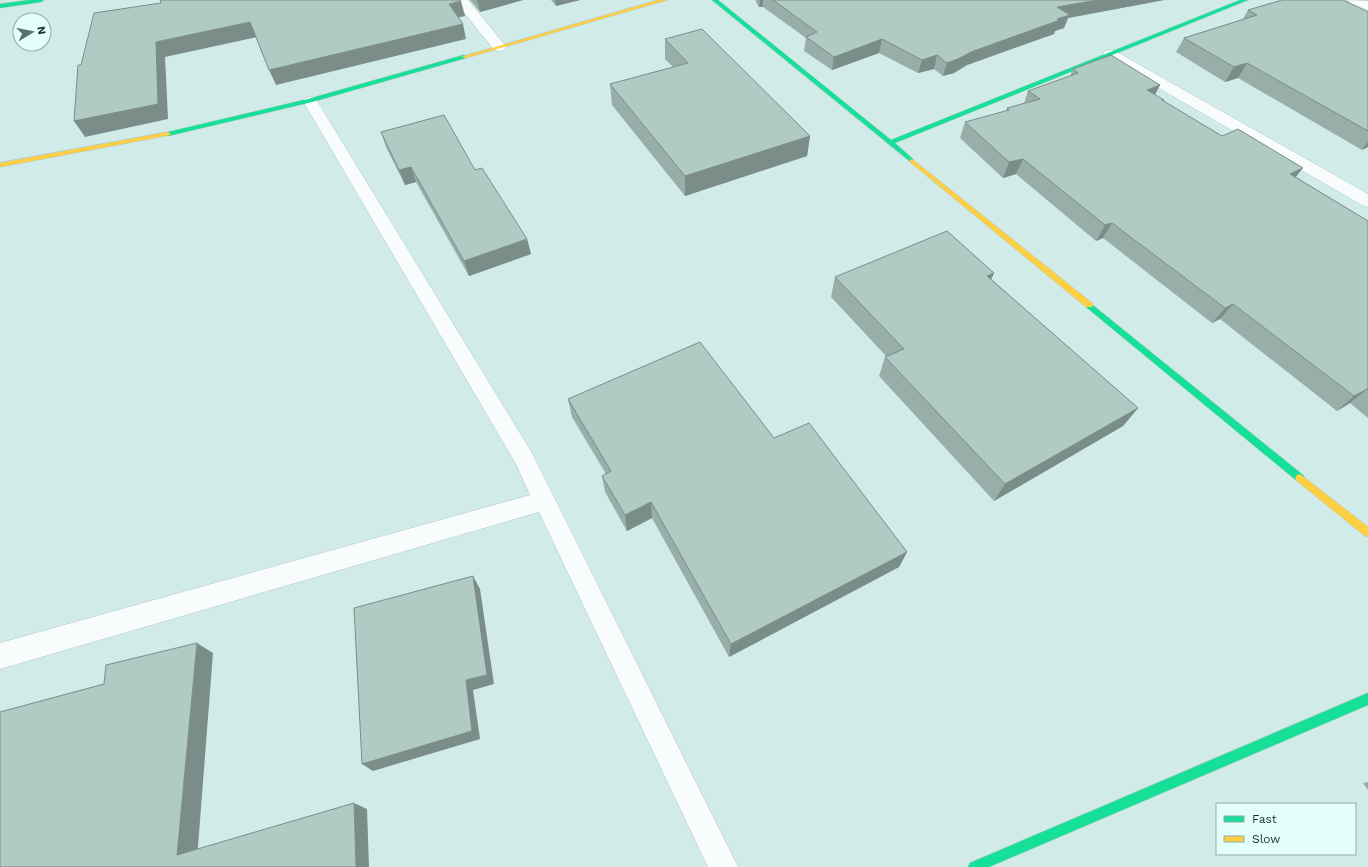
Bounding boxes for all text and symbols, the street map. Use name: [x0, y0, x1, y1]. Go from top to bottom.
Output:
north arrow: [12, 12, 52, 52]
text: N: [34, 25, 48, 35]
legend: [1216, 803, 1356, 855]
text: Fast: [1252, 812, 1277, 826]
text: Slow: [1252, 832, 1280, 846]

